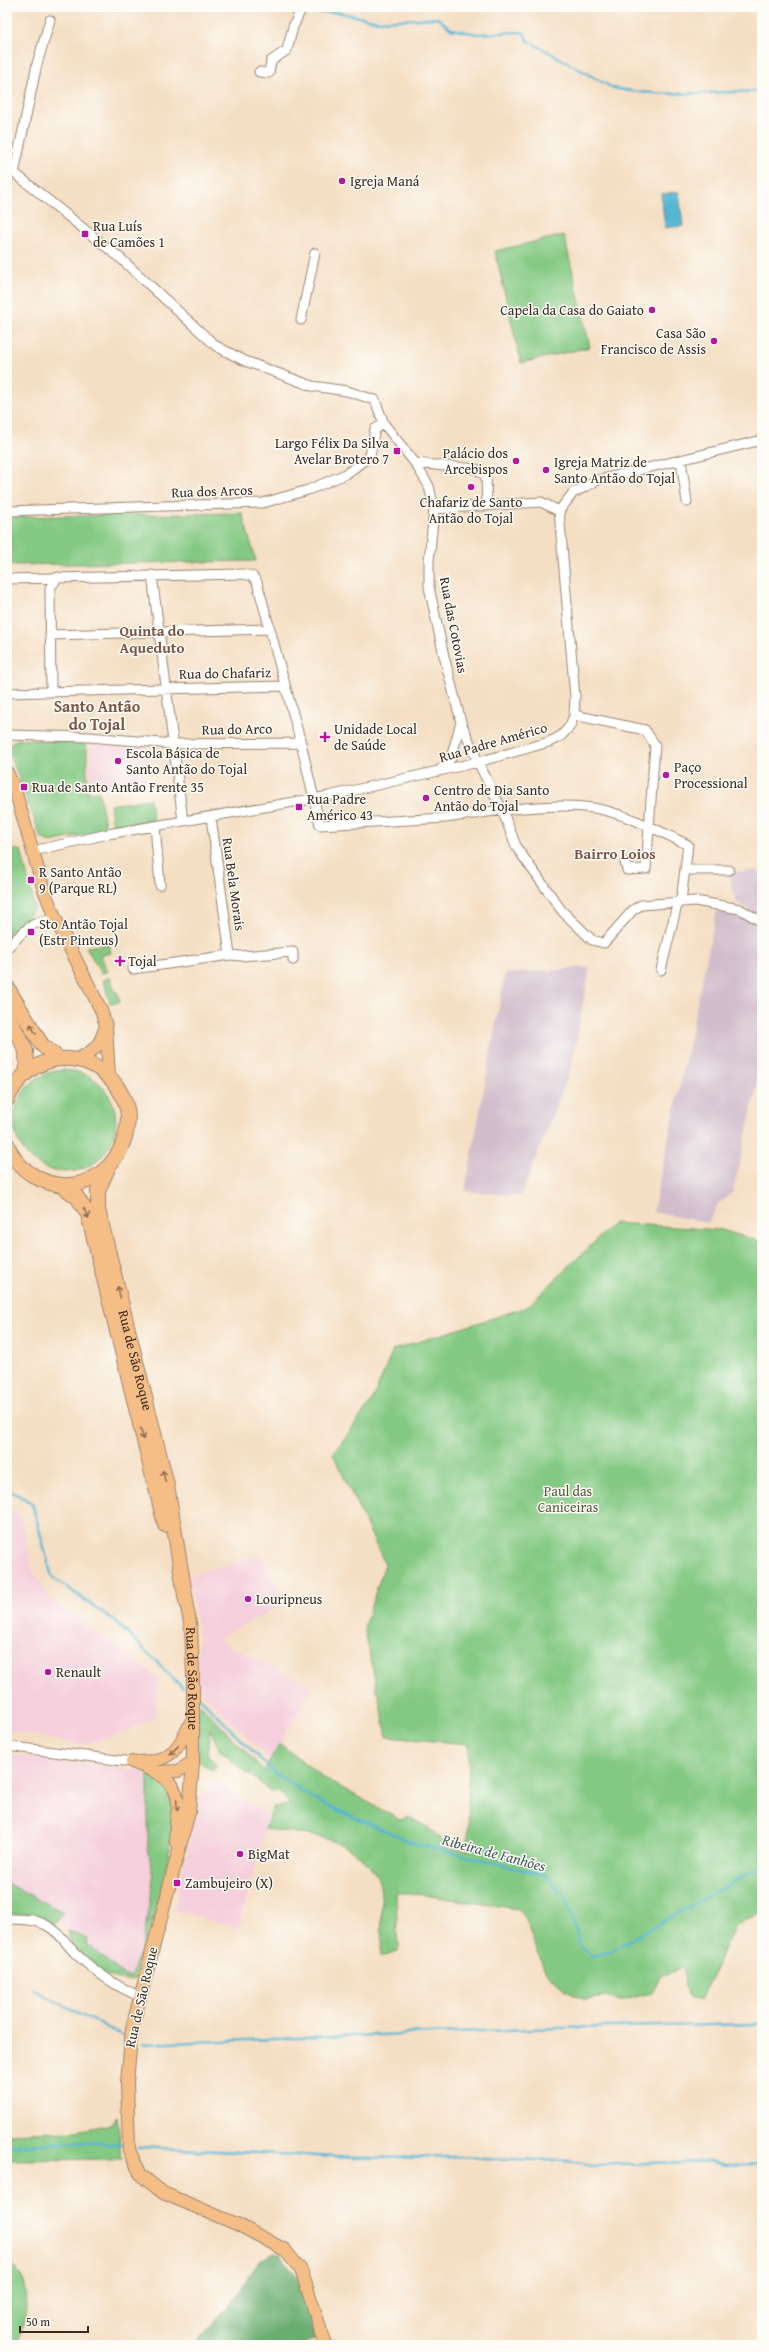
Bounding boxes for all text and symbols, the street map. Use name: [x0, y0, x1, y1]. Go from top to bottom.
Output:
place label: Igreja Maná: [350, 171, 420, 191]
marker: Igreja Maná: [337, 176, 347, 186]
place label: Rua Luís de Camões 1: [93, 216, 165, 252]
marker: Rua Luís de Camões 1: [80, 229, 90, 239]
place label: Capela da Casa do Gaiato: [500, 300, 644, 320]
marker: Capela da Casa do Gaiato: [647, 305, 657, 315]
place label: Casa São Francisco de Assis: [601, 323, 706, 359]
marker: Casa São Francisco de Assis: [709, 336, 719, 346]
place label: Largo Félix Da Silva Avelar Brotero 7: [275, 433, 389, 469]
place label: Palácio dos Arcebispos: [443, 443, 508, 479]
marker: Largo Félix Da Silva Avelar Brotero 7: [392, 446, 402, 456]
place label: Igreja Matriz de Santo Antão do Tojal: [554, 452, 675, 488]
marker: Palácio dos Arcebispos: [511, 456, 521, 466]
marker: Igreja Matriz de Santo Antão do Tojal: [541, 465, 551, 475]
street label: Rua dos Arcos: [171, 480, 253, 502]
marker: Chafariz de Santo Antão do Tojal: [466, 482, 476, 492]
place label: Chafariz de Santo Antão do Tojal: [420, 492, 522, 528]
street label: Rua das Cotovias: [435, 575, 473, 675]
district label: Quinta do Aqueduto: [120, 620, 184, 658]
street label: Rua do Chafariz: [179, 662, 271, 684]
district label: Santo Antão do Tojal: [54, 694, 141, 736]
street label: Rua Padre Américo: [437, 717, 549, 767]
street label: Rua do Arco: [202, 718, 272, 740]
place label: Unidade Local de Saúde: [334, 719, 417, 755]
marker: Unidade Local de Saúde: [319, 731, 331, 743]
place label: Escola Básica de Santo Antão do Tojal: [126, 743, 247, 779]
marker: Escola Básica de Santo Antão do Tojal: [113, 756, 123, 766]
place label: Paço Processional: [674, 757, 748, 793]
marker: Paço Processional: [661, 770, 671, 780]
place label: Rua de Santo Antão Frente 35: [32, 777, 204, 797]
place label: Centro de Dia Santo Antão do Tojal: [434, 780, 549, 816]
marker: Rua de Santo Antão Frente 35: [19, 782, 29, 792]
place label: Rua Padre Américo 43: [307, 789, 373, 825]
marker: Centro de Dia Santo Antão do Tojal: [421, 793, 431, 803]
marker: Rua Padre Américo 43: [294, 802, 304, 812]
street label: Rua Bela Morais: [218, 836, 250, 932]
district label: Bairro Loios: [574, 843, 656, 864]
place label: R Santo Antão 9 (Parque RL): [39, 862, 122, 898]
marker: R Santo Antão 9 (Parque RL): [26, 875, 36, 885]
place label: Sto Antão Tojal (Estr Pinteus): [39, 914, 128, 950]
marker: Sto Antão Tojal (Estr Pinteus): [26, 927, 36, 937]
place label: Tojal: [128, 951, 157, 971]
marker: Tojal: [115, 956, 125, 966]
one-way arrow: [29, 1024, 37, 1035]
one-way arrow: [83, 1207, 90, 1219]
one-way arrow: [114, 1286, 122, 1299]
street label: Rua de São Roque: [113, 1308, 158, 1413]
one-way arrow: [139, 1427, 146, 1440]
one-way arrow: [160, 1470, 168, 1483]
park label: Paul das Caniceiras: [538, 1481, 598, 1517]
place label: Louripneus: [256, 1589, 322, 1609]
marker: Louripneus: [243, 1594, 253, 1604]
street label: Rua de São Roque: [181, 1627, 203, 1730]
place label: Renault: [56, 1662, 102, 1682]
marker: Renault: [43, 1667, 53, 1677]
one-way arrow: [169, 1746, 179, 1755]
one-way arrow: [174, 1798, 181, 1811]
water label: Ribeira de Fanhões: [439, 1828, 549, 1877]
place label: BigMat: [248, 1844, 290, 1864]
marker: BigMat: [235, 1849, 245, 1859]
place label: Zambujeiro (X): [185, 1873, 273, 1893]
marker: Zambujeiro (X): [172, 1878, 182, 1888]
street label: Rua de São Roque: [120, 1944, 162, 2049]
scale bar: [20, 2308, 88, 2334]
text: 50 m: [26, 2313, 50, 2330]

